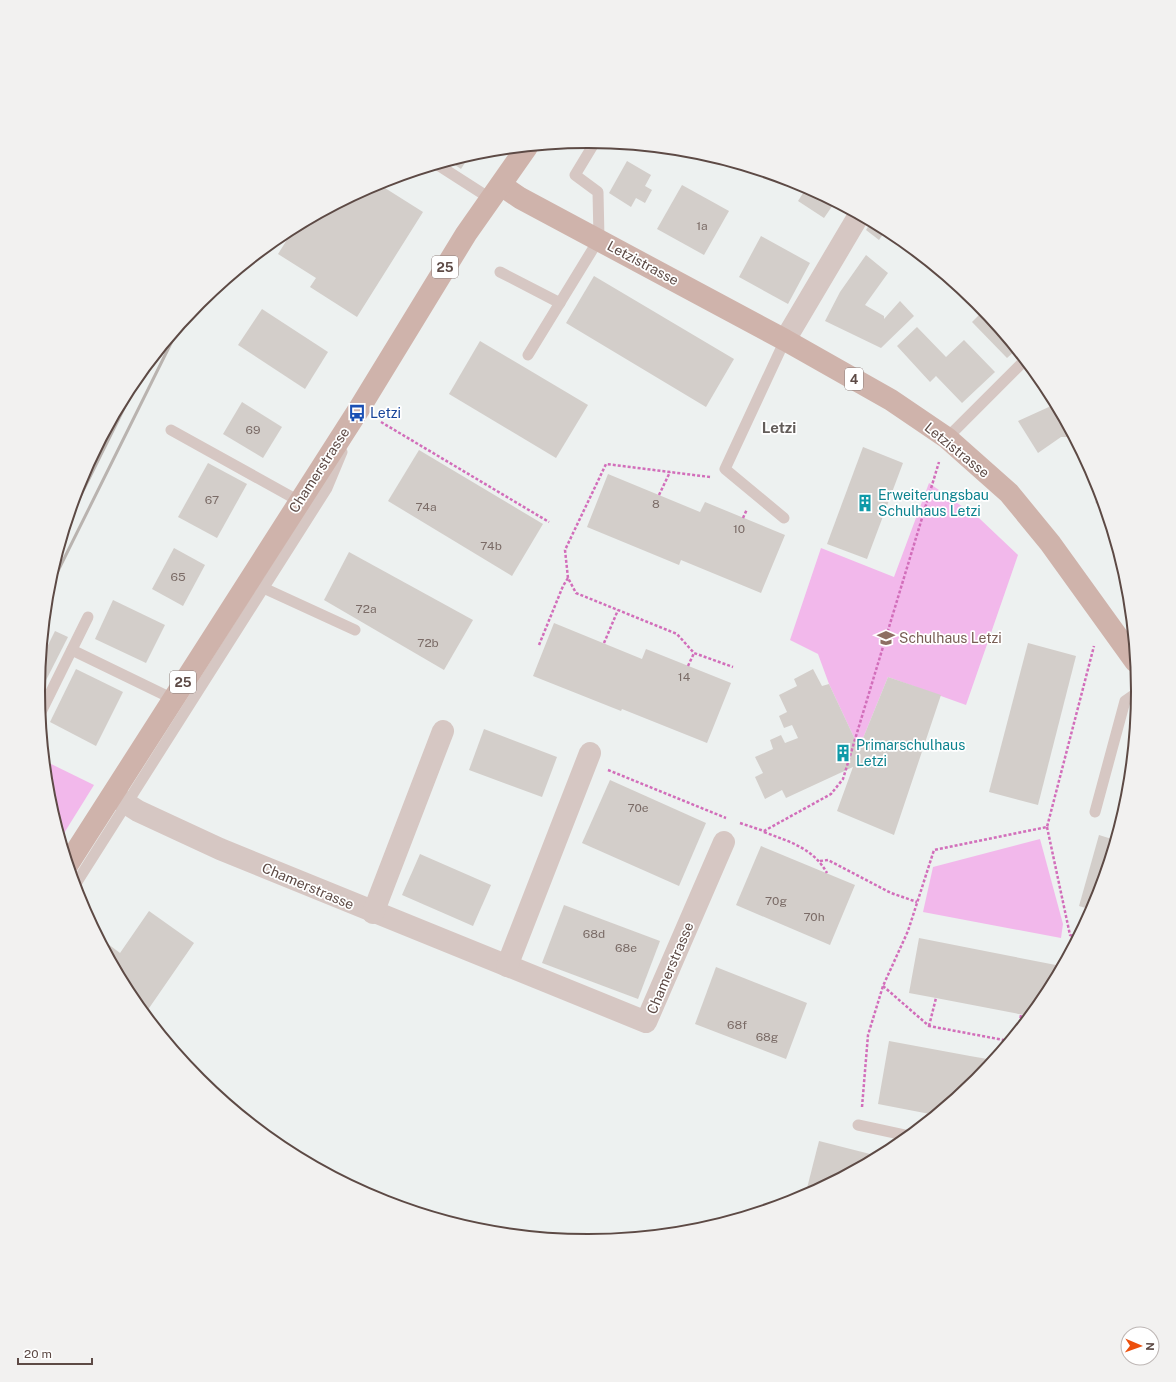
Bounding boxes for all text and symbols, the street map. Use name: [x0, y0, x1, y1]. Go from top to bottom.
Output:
house number: 1a: [696, 219, 708, 233]
street label: Letzistrasse: [605, 238, 681, 288]
road number: 25: [432, 256, 458, 278]
road number: 4: [845, 368, 863, 390]
bus stop icon: Letzi: [347, 403, 367, 423]
place label: Letzi: [370, 405, 401, 421]
district label: Letzi: [762, 419, 796, 436]
street label: Letzistrasse: [922, 419, 993, 481]
house number: 69: [246, 423, 260, 437]
street label: Chamerstrasse: [286, 424, 352, 516]
place label: Erweiterungsbau Schulhaus Letzi: [878, 487, 989, 519]
house number: 67: [205, 493, 219, 507]
building icon: Erweiterungsbau Schulhaus Letzi: [855, 493, 875, 513]
house number: 8: [652, 497, 660, 511]
house number: 74a: [415, 500, 437, 514]
house number: 10: [733, 522, 745, 536]
house number: 74b: [480, 539, 502, 553]
house number: 65: [170, 570, 186, 584]
house number: 72a: [355, 602, 377, 616]
school or university icon: Schulhaus Letzi: [876, 628, 896, 648]
place label: Schulhaus Letzi: [899, 630, 1002, 646]
house number: 72b: [417, 636, 439, 650]
house number: 14: [678, 670, 691, 684]
road number: 25: [170, 671, 196, 693]
place label: Primarschulhaus Letzi: [856, 737, 965, 769]
building icon: Primarschulhaus Letzi: [833, 743, 853, 763]
house number: 70e: [627, 801, 649, 815]
street label: Chamerstrasse: [260, 859, 356, 913]
house number: 70g: [765, 894, 787, 908]
house number: 70h: [803, 910, 825, 924]
street label: Chamerstrasse: [643, 920, 697, 1016]
house number: 68d: [583, 927, 605, 941]
house number: 68e: [615, 941, 637, 955]
house number: 68f: [727, 1018, 747, 1032]
house number: 68g: [756, 1030, 778, 1044]
north arrow: [1120, 1326, 1160, 1366]
scale bar: [18, 1340, 92, 1366]
text: N: [1144, 1342, 1156, 1351]
text: 20 m: [24, 1347, 52, 1361]

